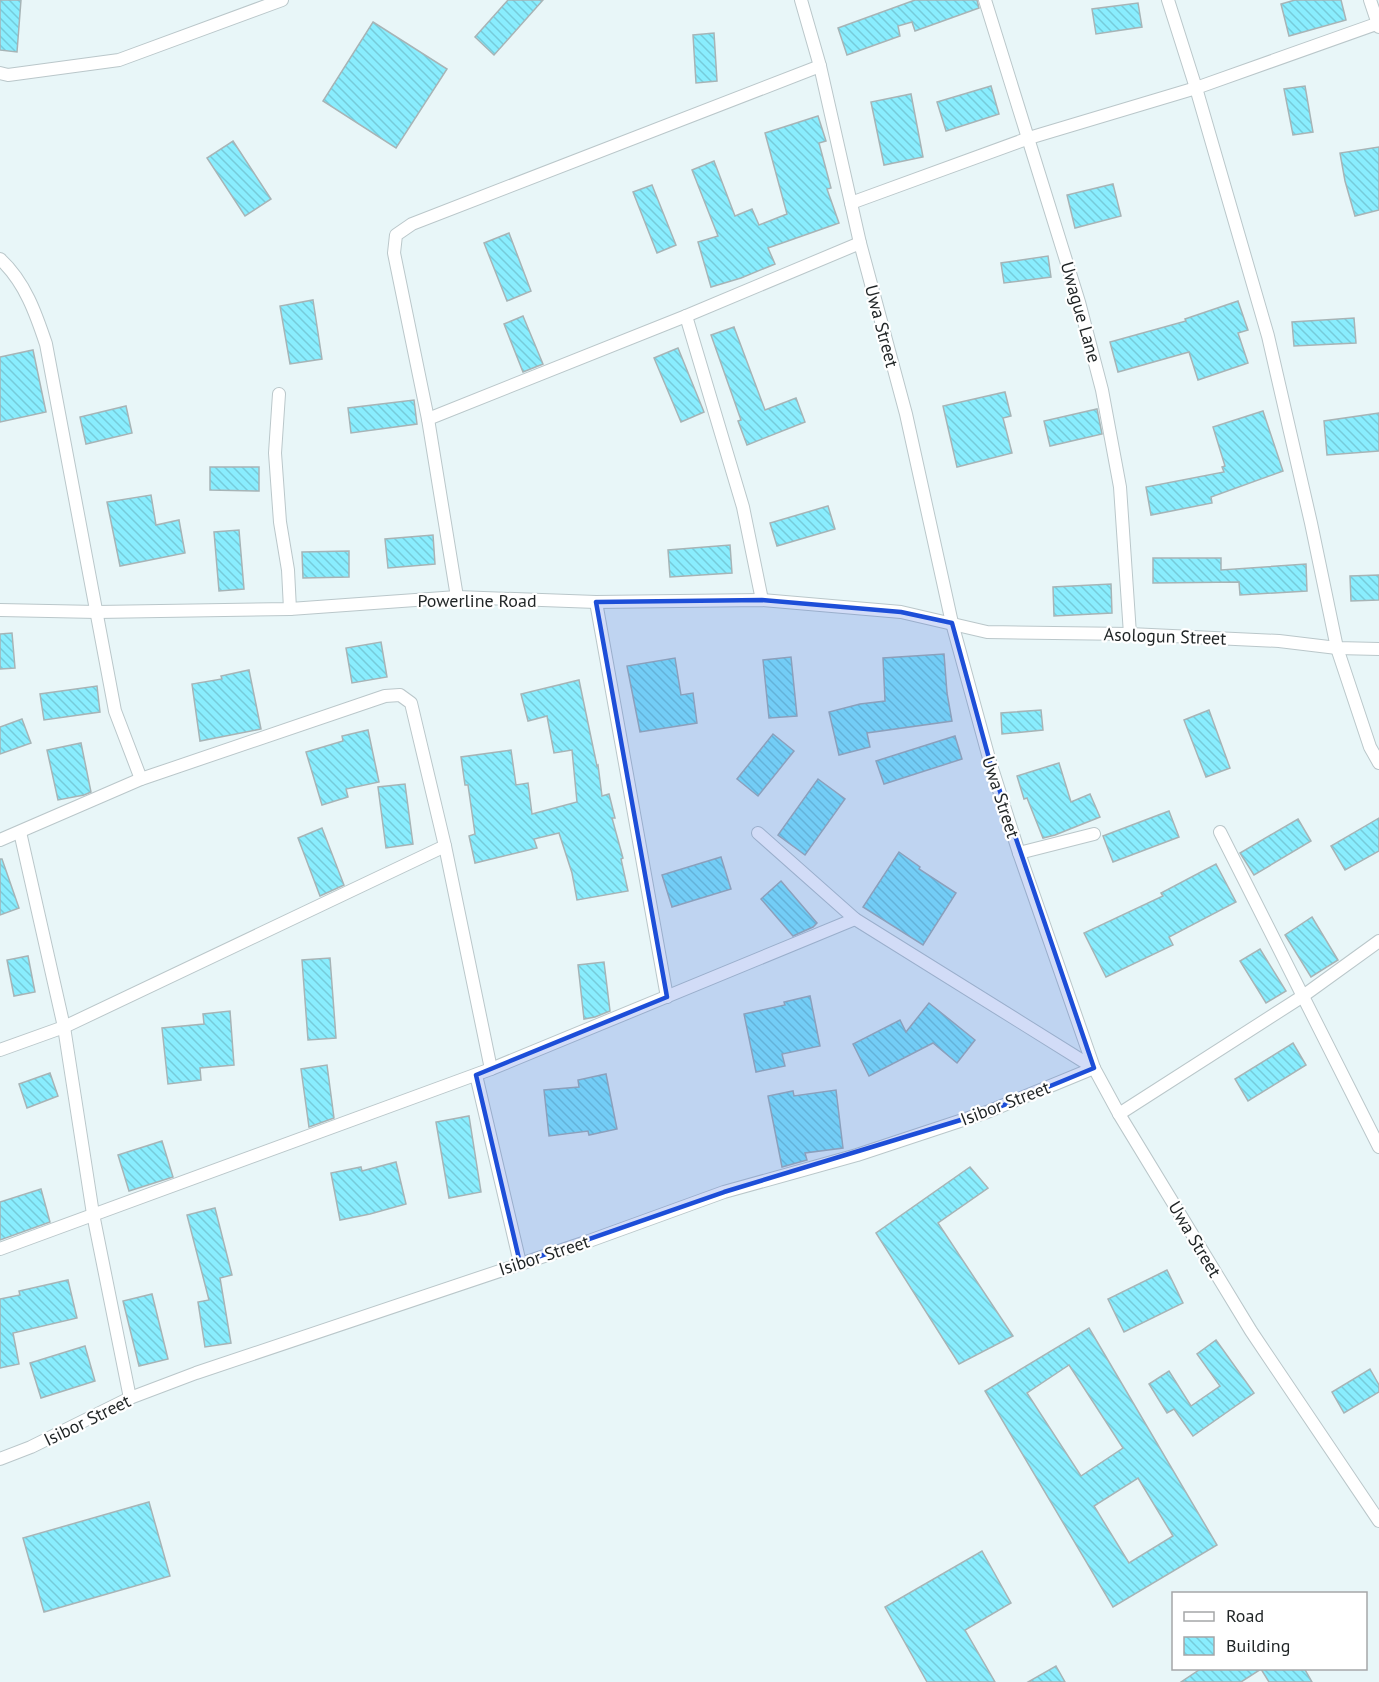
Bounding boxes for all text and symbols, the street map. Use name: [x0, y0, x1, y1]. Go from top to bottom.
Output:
street label: Uwague Lane: [1056, 259, 1106, 365]
street label: Uwa Street: [860, 282, 904, 370]
street label: Powerline Road: [417, 589, 537, 612]
street label: Asologun Street: [1103, 622, 1227, 650]
street label: Uwa Street: [977, 753, 1025, 841]
street label: Isibor Street: [957, 1075, 1053, 1131]
street label: Uwa Street: [1163, 1197, 1227, 1281]
street label: Isibor Street: [496, 1230, 592, 1280]
street label: Isibor Street: [40, 1389, 134, 1451]
legend: [1172, 1592, 1367, 1670]
text: Road: [1226, 1604, 1264, 1627]
text: Building: [1226, 1634, 1290, 1657]

